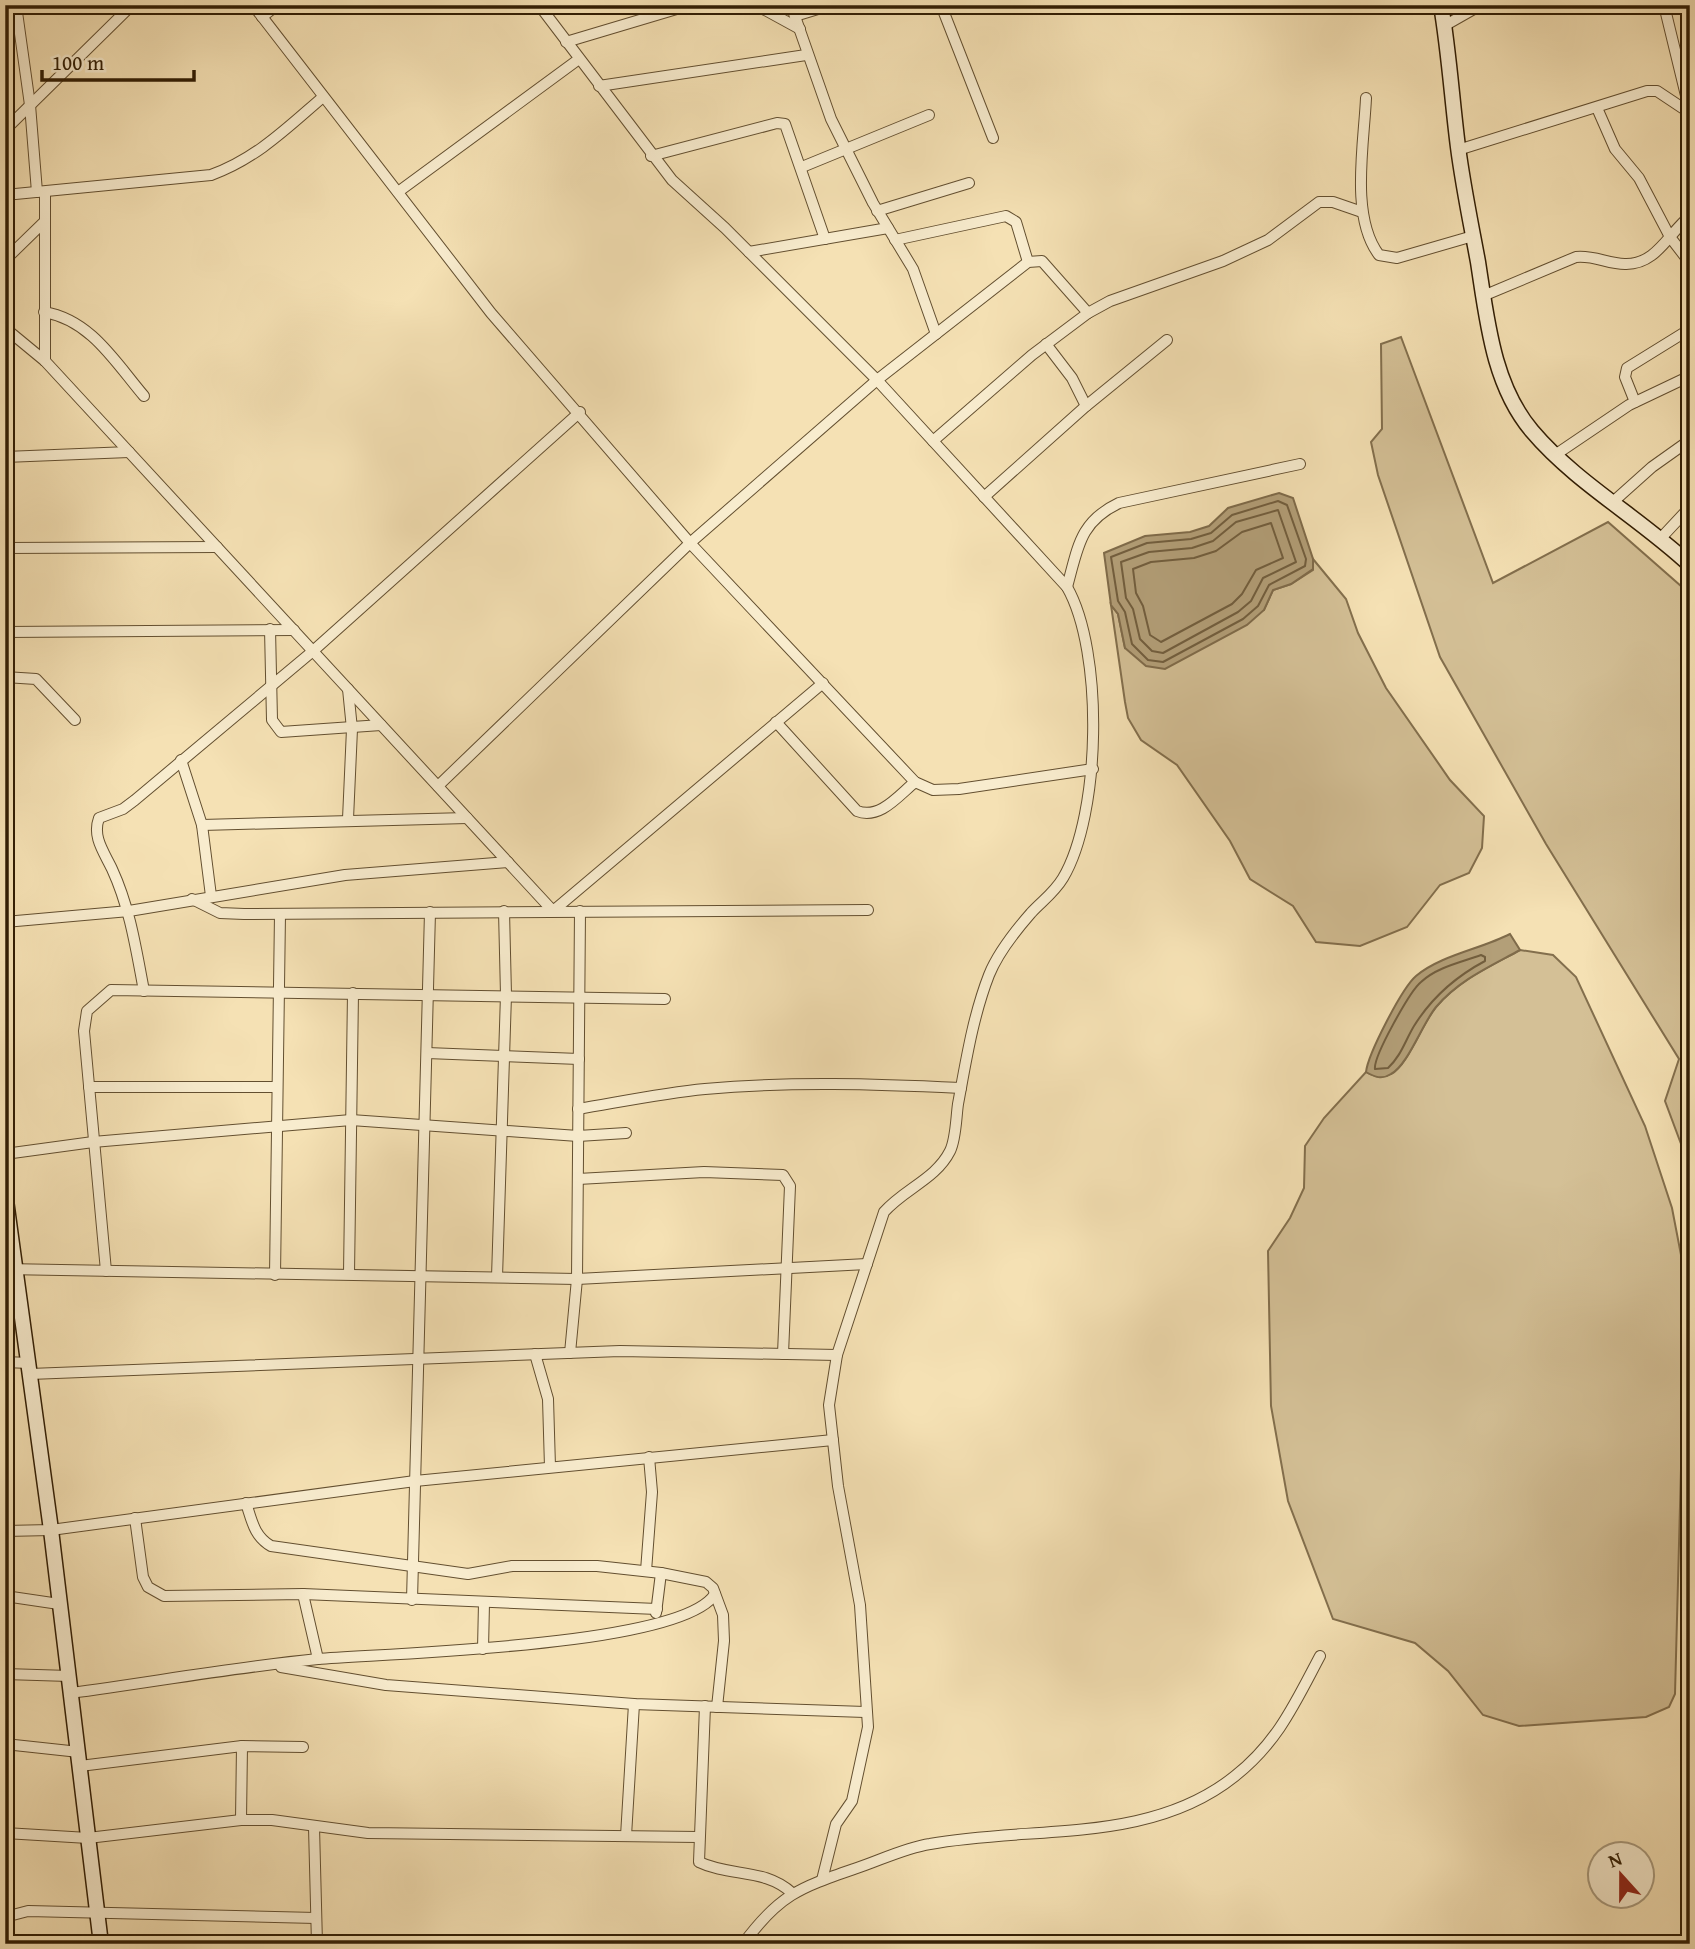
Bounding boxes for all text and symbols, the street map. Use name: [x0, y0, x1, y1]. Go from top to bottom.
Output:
scale bar: [42, 38, 194, 82]
text: 100 m: [52, 47, 104, 78]
north arrow: [1586, 1840, 1656, 1910]
text: N: [1604, 1844, 1626, 1874]

